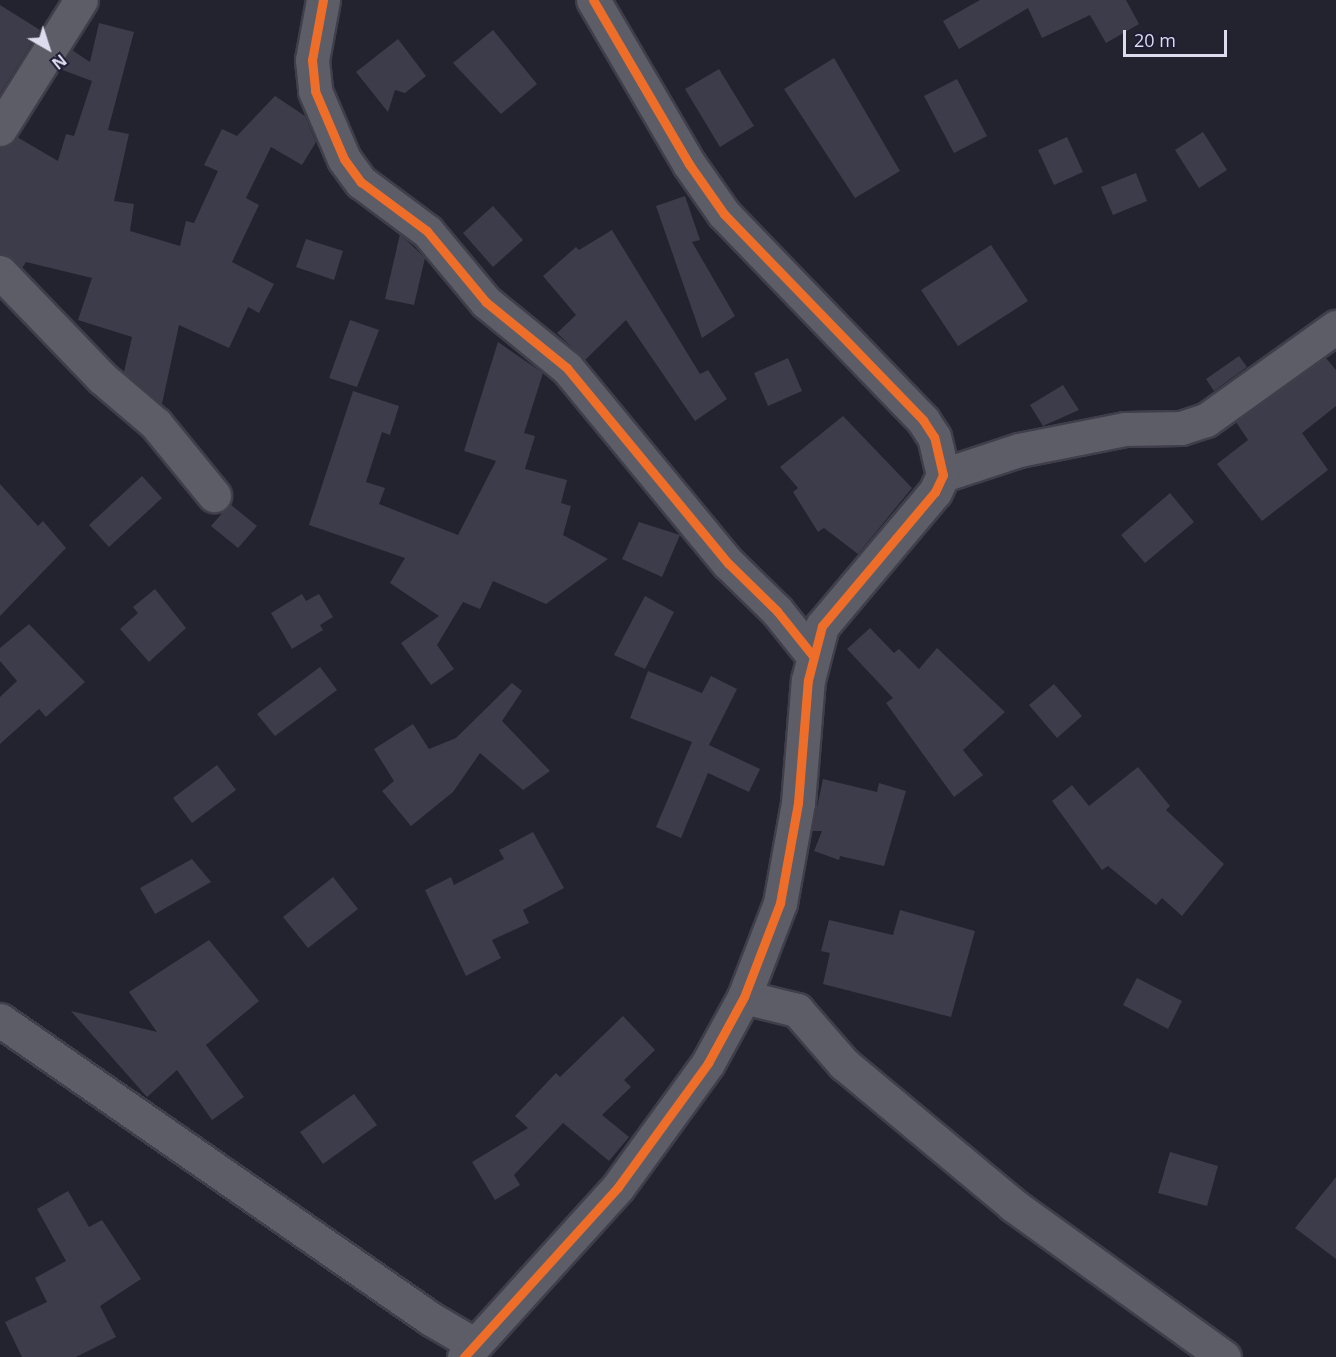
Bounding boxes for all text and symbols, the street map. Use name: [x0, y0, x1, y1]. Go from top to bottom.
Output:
north arrow: [18, 18, 78, 78]
scale bar: [1126, 18, 1230, 56]
text: 20 m: [1134, 28, 1176, 52]
text: N: [47, 49, 71, 75]

